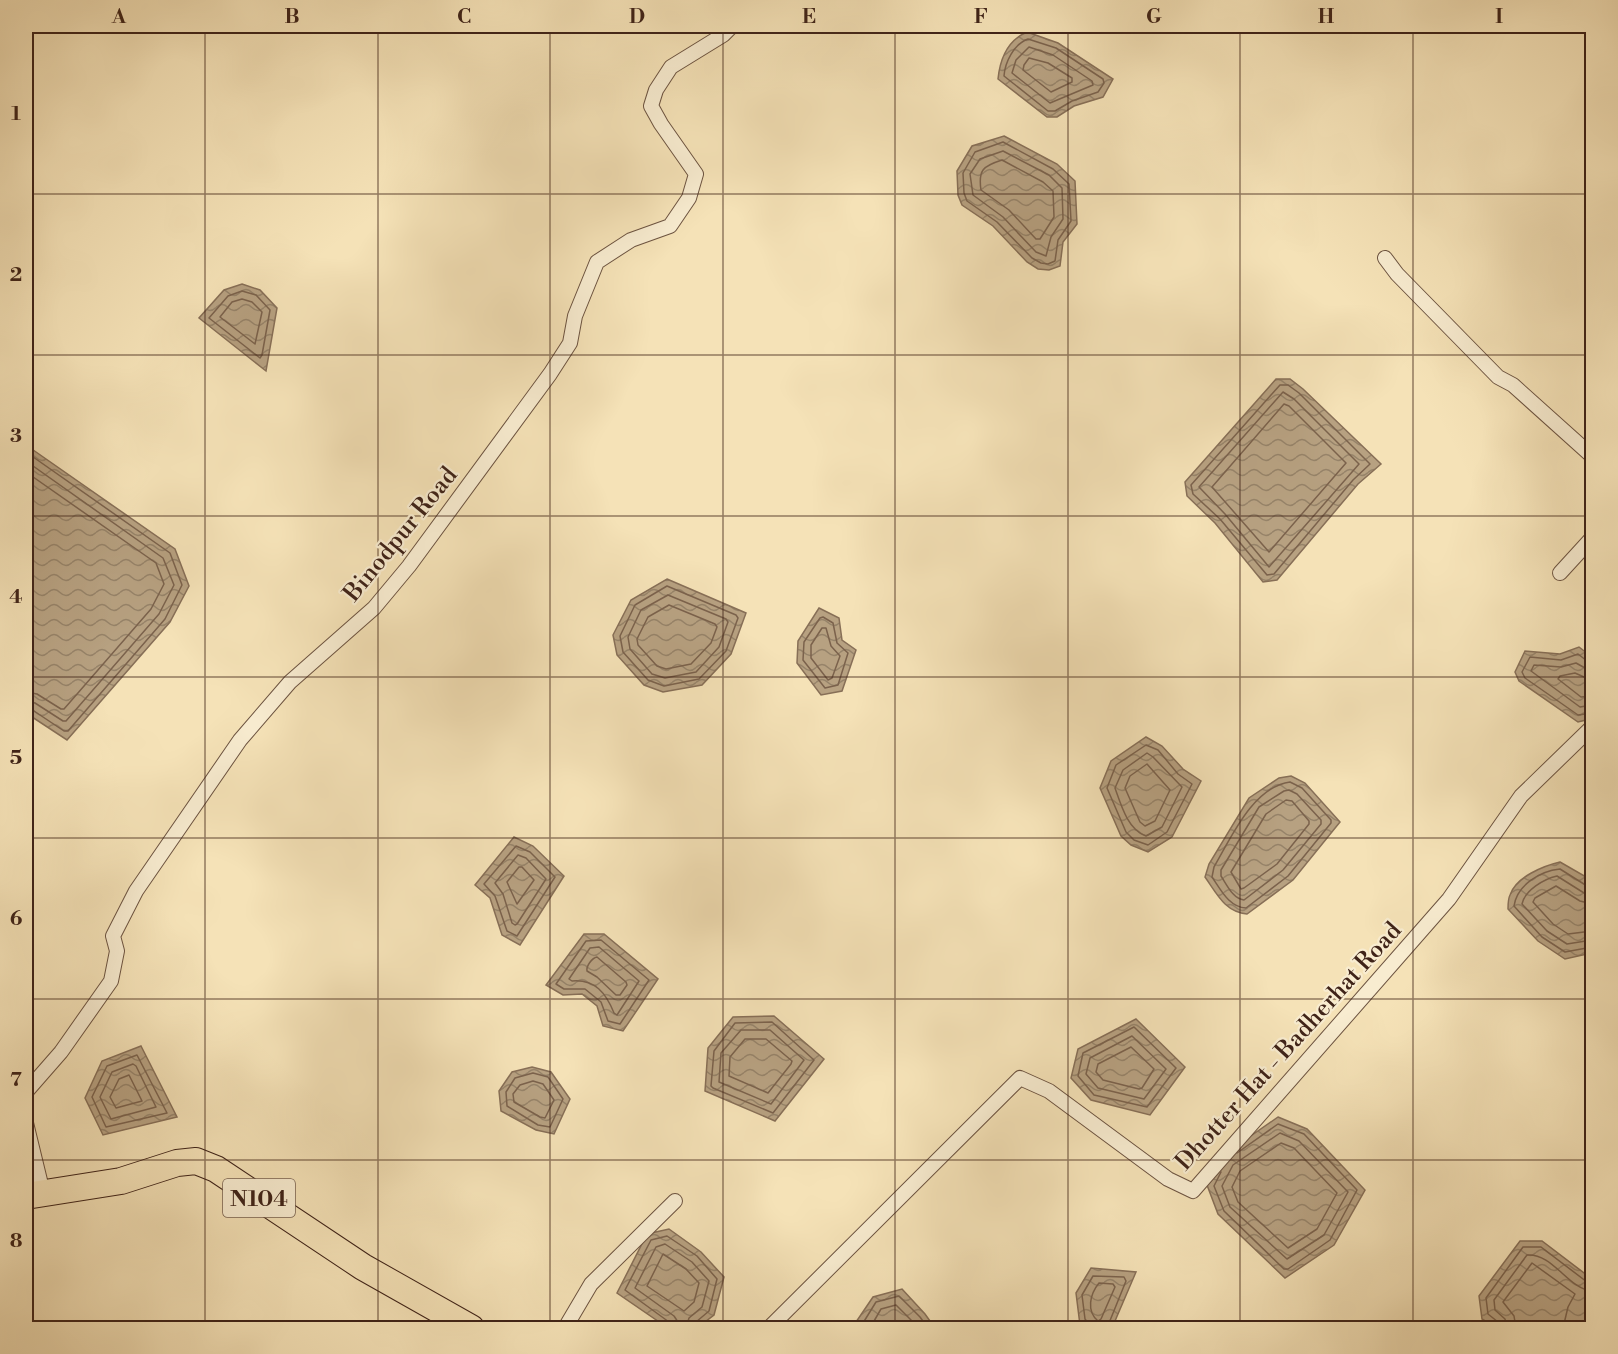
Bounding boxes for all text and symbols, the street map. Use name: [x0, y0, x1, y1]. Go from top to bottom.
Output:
text: A: [111, 5, 127, 30]
text: B: [284, 5, 300, 30]
text: C: [457, 5, 471, 30]
text: D: [629, 5, 645, 30]
text: E: [802, 5, 816, 30]
text: F: [974, 5, 988, 30]
text: G: [1146, 5, 1162, 30]
text: H: [1318, 5, 1335, 30]
text: I: [1495, 5, 1503, 30]
text: 1: [11, 102, 21, 127]
text: 2: [10, 263, 22, 288]
text: 3: [10, 424, 22, 449]
street label: Binodpur Road: [337, 461, 464, 609]
text: 4: [9, 585, 23, 610]
text: 5: [10, 746, 22, 771]
text: 6: [10, 907, 23, 932]
street label: Dhotter Hat - Badherhat Road: [1169, 916, 1409, 1177]
text: 7: [10, 1068, 22, 1093]
road number: N104: [223, 1179, 295, 1217]
text: 8: [10, 1229, 23, 1254]

